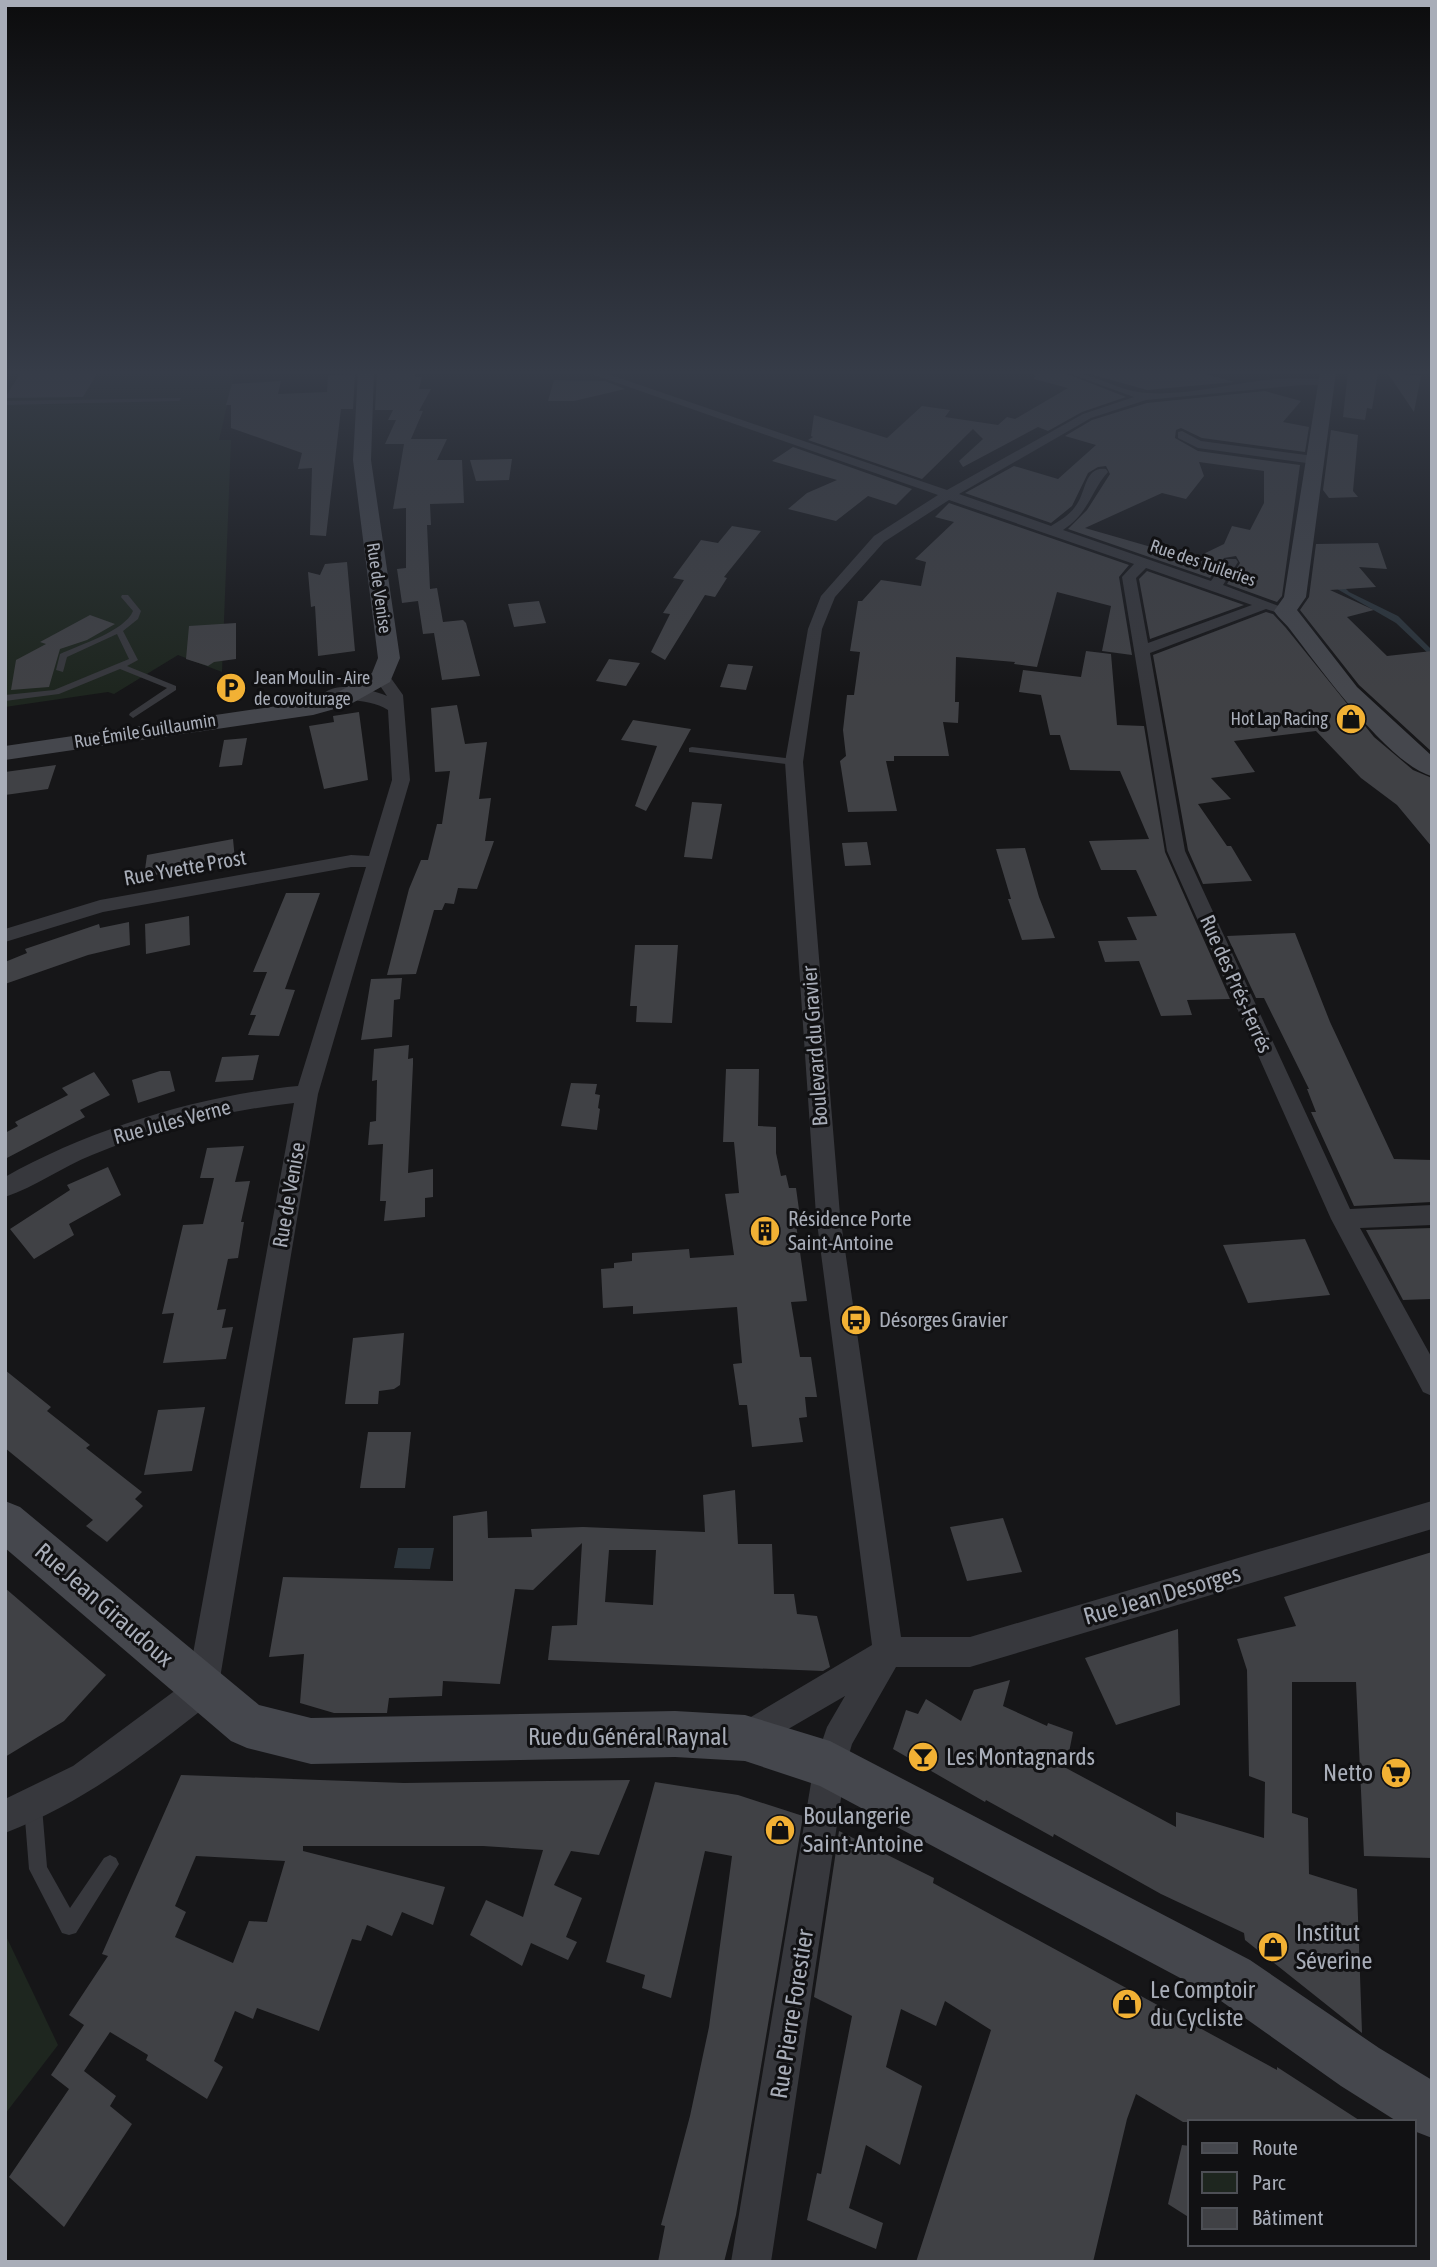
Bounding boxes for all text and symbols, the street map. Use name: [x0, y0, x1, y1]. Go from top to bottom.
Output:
street label: Rue des Tuileries: [1148, 535, 1259, 590]
street label: Rue de Venise: [363, 541, 396, 635]
place label: Jean Moulin - Aire de covoiturage: [254, 667, 370, 709]
parking icon: Jean Moulin - Aire de covoiturage: [214, 671, 248, 705]
shop icon: Hot Lap Racing: [1334, 702, 1368, 736]
place label: Hot Lap Racing: [1230, 708, 1328, 729]
street label: Rue Émile Guillaumin: [73, 709, 217, 752]
street label: Rue Yvette Prost: [122, 844, 248, 890]
street label: Rue des Prés-Ferrés: [1196, 911, 1278, 1056]
street label: Boulevard du Gravier: [796, 964, 832, 1127]
street label: Rue Jules Verne: [111, 1094, 233, 1148]
street label: Rue de Venise: [267, 1140, 309, 1249]
place label: Résidence Porte Saint-Antoine: [788, 1206, 911, 1254]
building icon: Résidence Porte Saint-Antoine: [748, 1214, 782, 1248]
bus stop icon: Désorges Gravier: [839, 1303, 873, 1337]
place label: Désorges Gravier: [879, 1307, 1008, 1331]
street label: Rue Jean Giraudoux: [30, 1537, 179, 1672]
street label: Rue Jean Desorges: [1080, 1559, 1243, 1630]
street label: Rue du Général Raynal: [528, 1723, 729, 1750]
bar icon: Les Montagnards: [906, 1740, 940, 1774]
place label: Les Montagnards: [946, 1743, 1095, 1770]
supermarket icon: Netto: [1379, 1756, 1413, 1790]
place label: Netto: [1323, 1759, 1373, 1786]
place label: Boulangerie Saint-Antoine: [803, 1802, 924, 1857]
shop icon: Boulangerie Saint-Antoine: [763, 1813, 797, 1847]
place label: Institut Séverine: [1296, 1919, 1372, 1974]
street label: Rue Pierre Forestier: [765, 1926, 818, 2101]
shop icon: Institut Séverine: [1256, 1930, 1290, 1964]
place label: Le Comptoir du Cycliste: [1150, 1976, 1256, 2031]
shop icon: Le Comptoir du Cycliste: [1110, 1987, 1144, 2021]
legend: [1188, 2120, 1416, 2246]
text: Route: [1252, 2135, 1298, 2159]
text: Parc: [1252, 2170, 1286, 2194]
text: Bâtiment: [1252, 2205, 1323, 2229]

